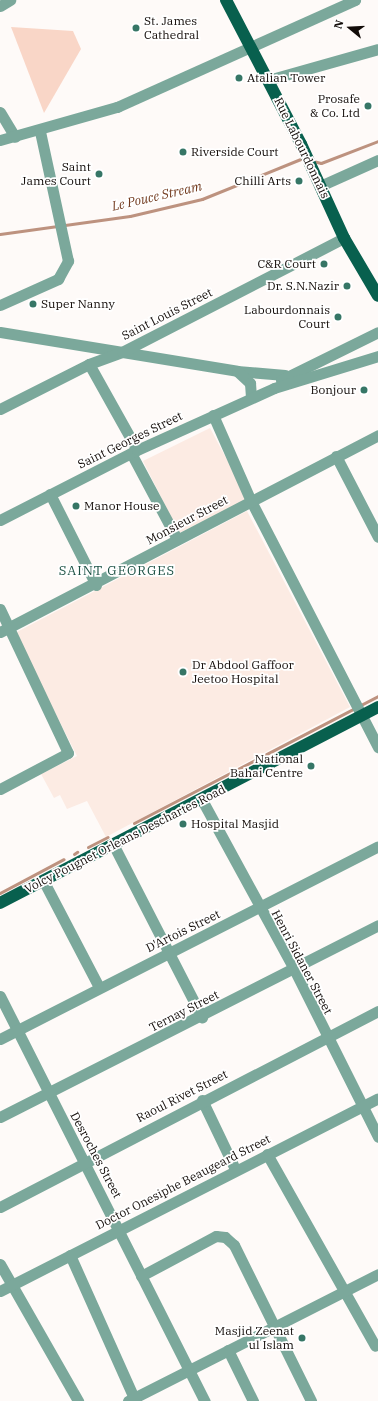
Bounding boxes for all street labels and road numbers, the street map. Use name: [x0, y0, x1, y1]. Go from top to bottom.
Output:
street label: Rue Labourdonnais: [271, 95, 333, 201]
street label: Saint Louis Street: [119, 285, 215, 343]
street label: Saint Georges Street: [75, 408, 185, 472]
street label: Monsieur Street: [144, 492, 230, 548]
street label: Volcy Pougnet Orleans Deschartes Road: [22, 782, 228, 896]
street label: D'Artois Street: [143, 907, 223, 955]
street label: Henri Sidaner Street: [268, 907, 336, 1017]
street label: Ternay Street: [147, 987, 221, 1035]
street label: Raoul Rivet Street: [134, 1067, 230, 1125]
street label: Desroches Street: [67, 1109, 125, 1201]
street label: Doctor Onesiphe Beaugeard Street: [93, 1131, 273, 1233]

